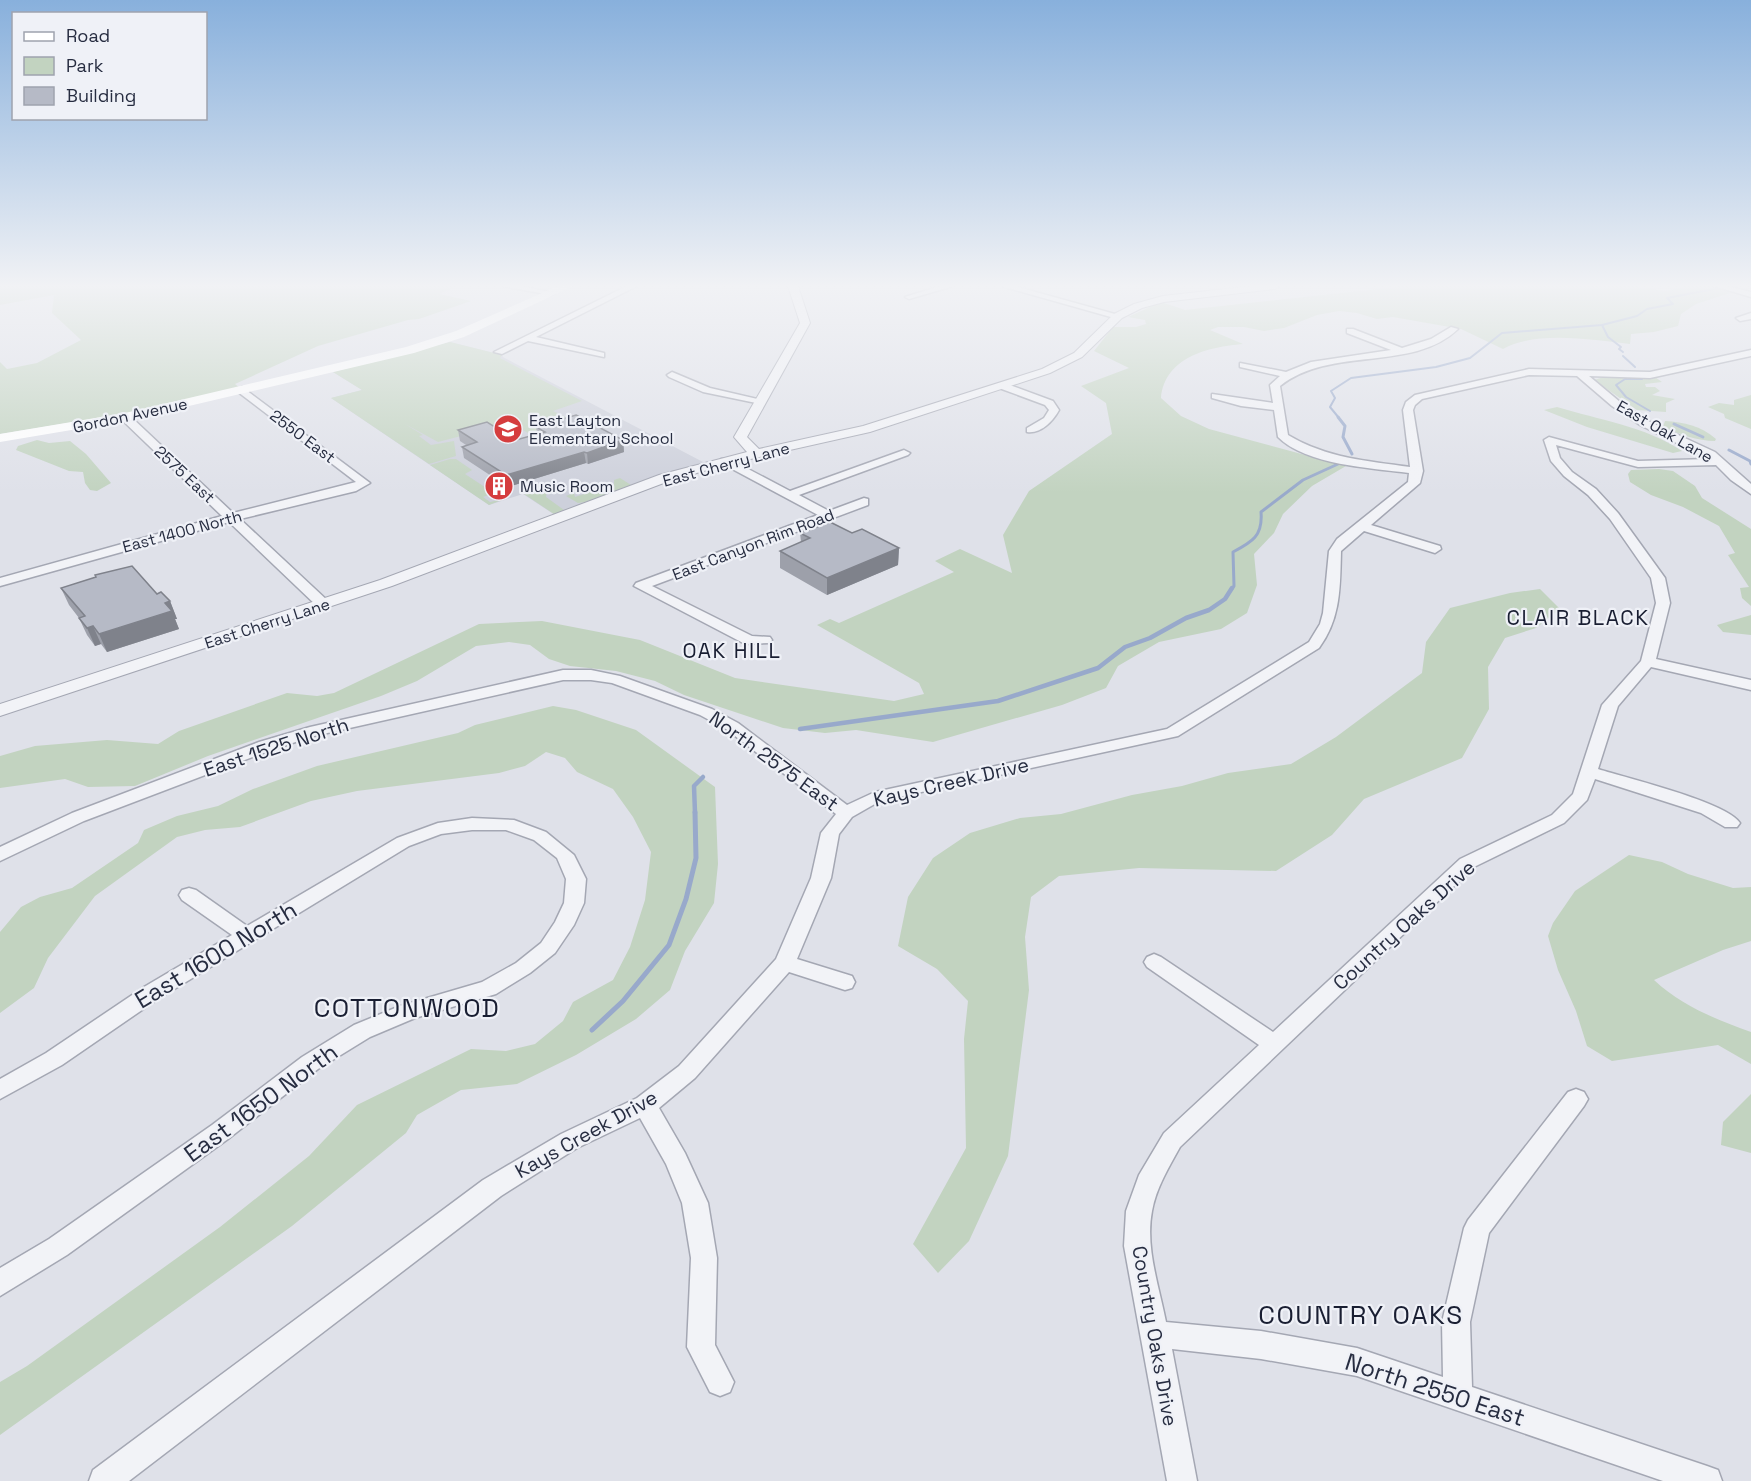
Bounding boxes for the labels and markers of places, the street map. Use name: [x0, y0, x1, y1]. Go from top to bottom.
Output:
place label: East Layton Elementary School: [529, 410, 674, 449]
school or university icon: East Layton Elementary School: [492, 413, 524, 445]
building icon: Music Room: [483, 470, 515, 502]
place label: Music Room: [520, 476, 613, 497]

